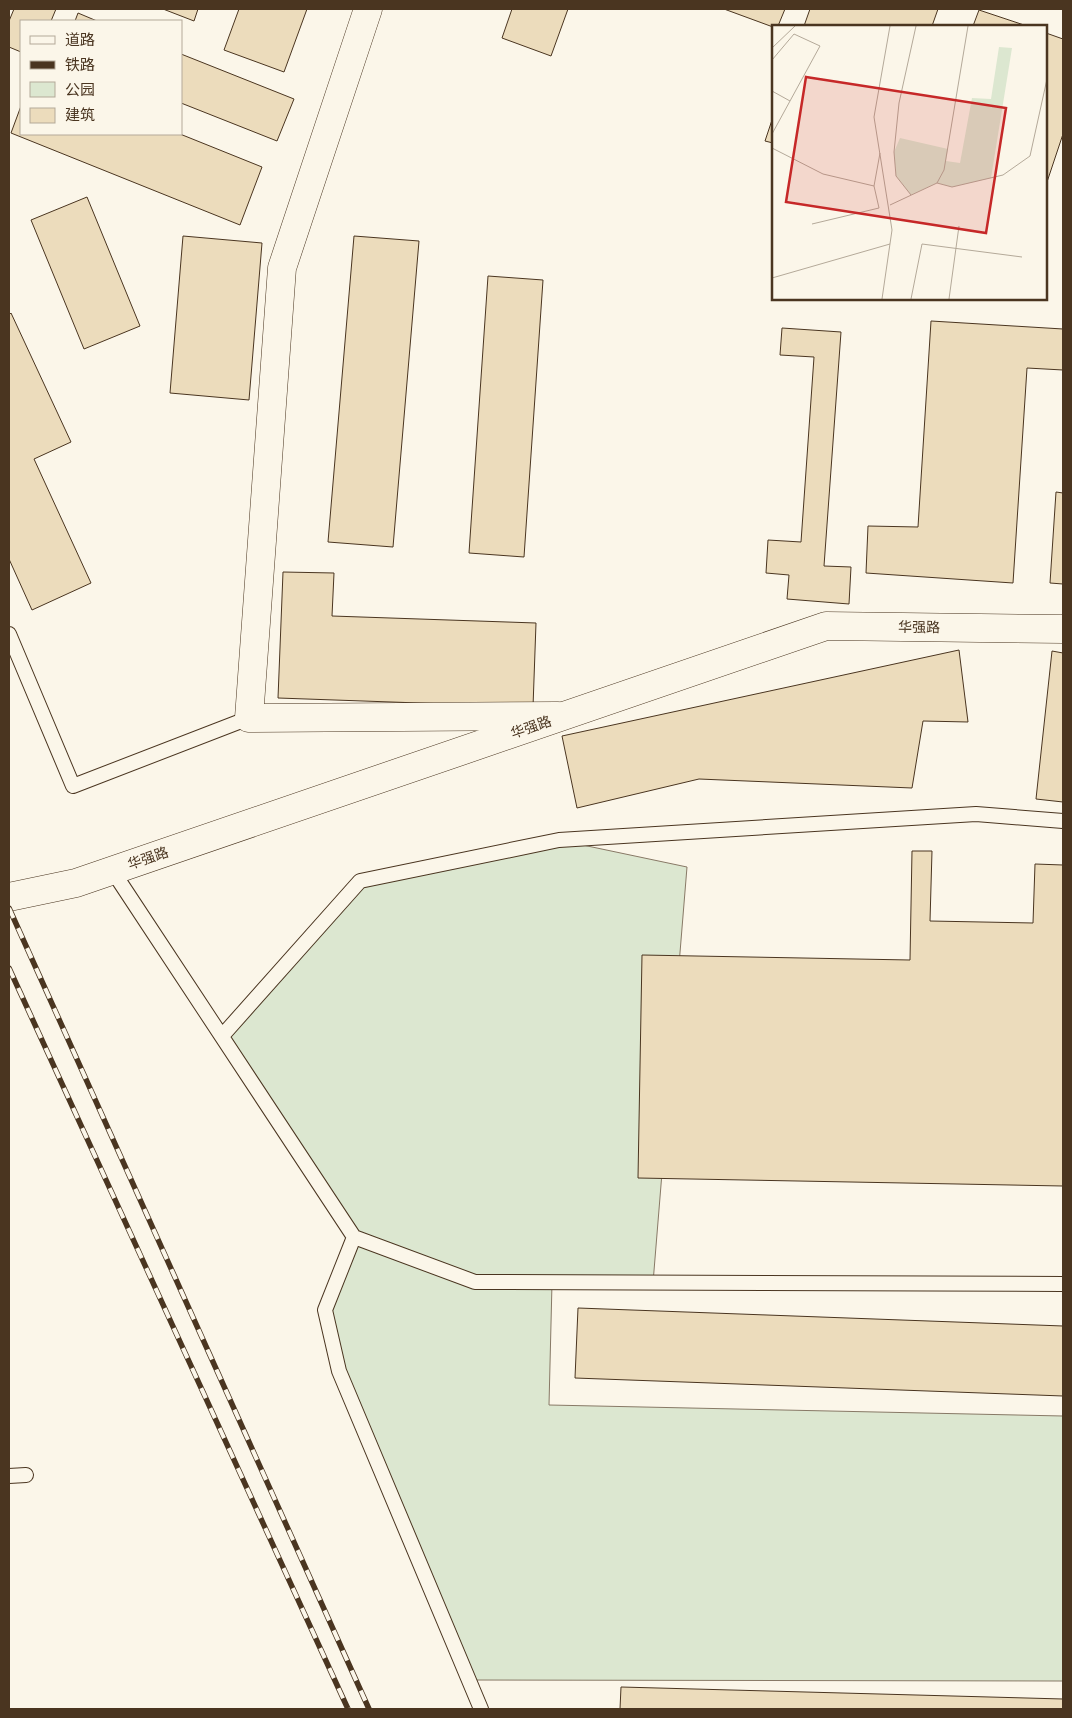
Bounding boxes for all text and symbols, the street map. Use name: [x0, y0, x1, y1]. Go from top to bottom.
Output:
legend: [20, 20, 182, 135]
inset map: [772, 25, 1047, 300]
text: 道路: [65, 30, 95, 48]
text: 铁路: [65, 55, 95, 73]
text: 公园: [65, 80, 95, 98]
text: 建筑: [65, 105, 95, 123]
street label: 华强路: [898, 618, 940, 635]
street label: 华强路: [508, 712, 553, 741]
street label: 华强路: [125, 843, 170, 872]

